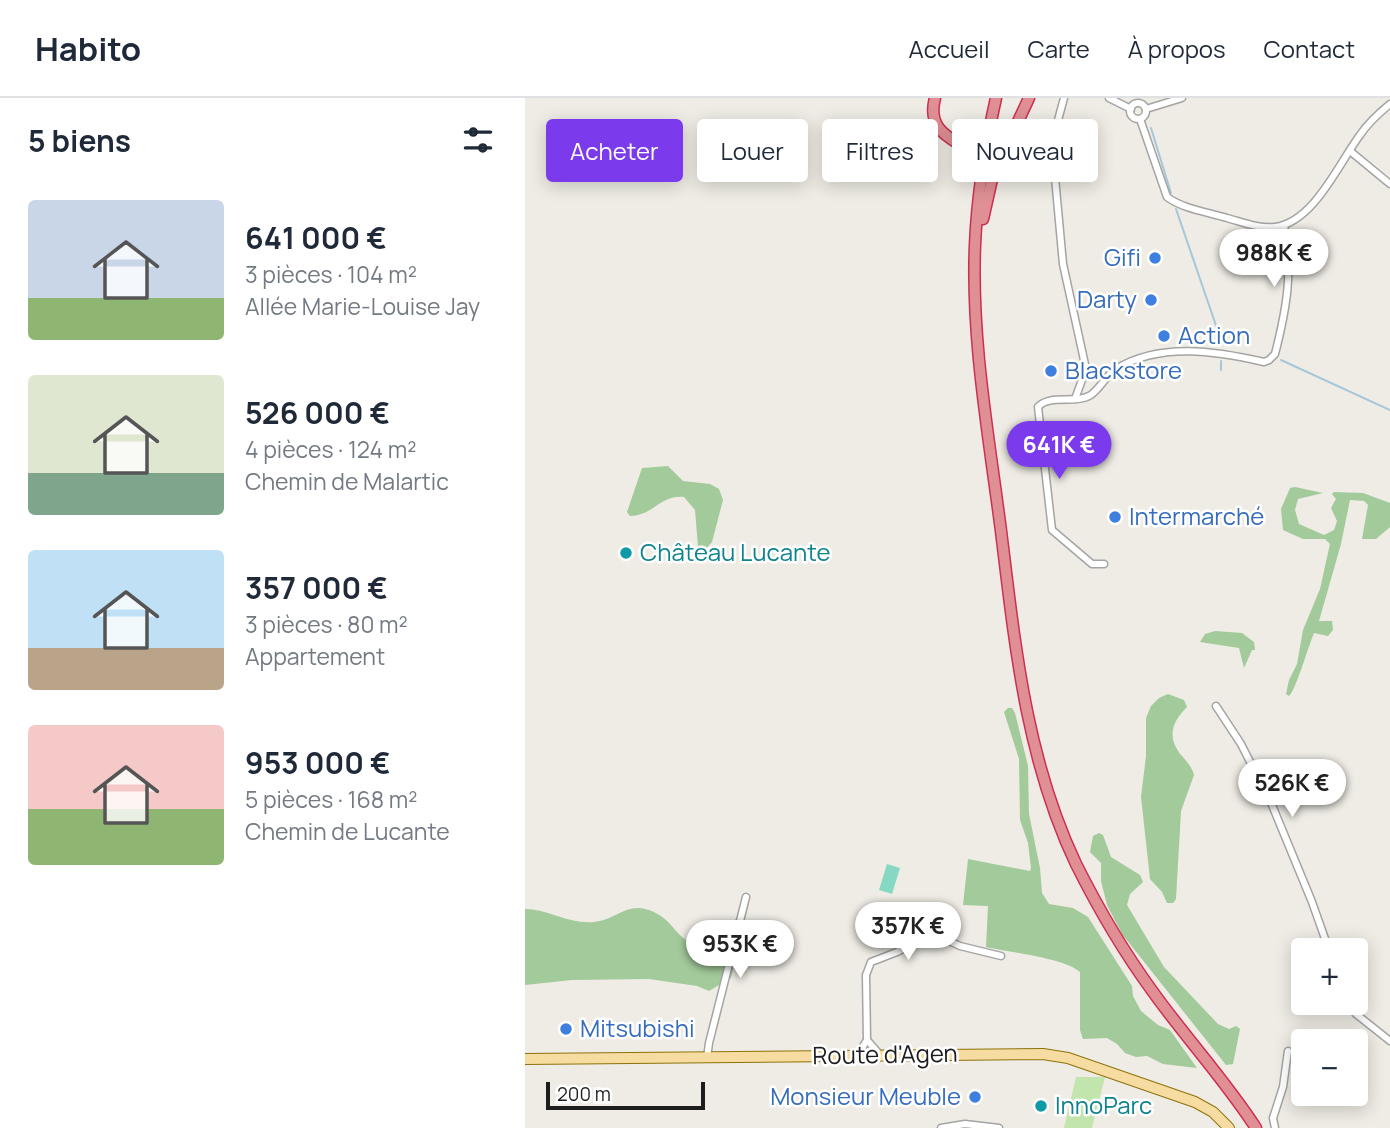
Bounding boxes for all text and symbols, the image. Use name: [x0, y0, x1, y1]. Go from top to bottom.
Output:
text: Habito: [35, 26, 141, 71]
text: Accueil: [909, 32, 989, 65]
text: Carte: [1027, 32, 1090, 65]
text: À propos: [1128, 32, 1226, 65]
text: Contact: [1264, 32, 1355, 65]
chip: Acheter: [546, 119, 683, 182]
chip: Louer: [697, 119, 808, 182]
chip: Filtres: [822, 119, 938, 182]
chip: Nouveau: [952, 119, 1098, 182]
text: 5 biens: [28, 120, 131, 161]
icon: filters: [459, 121, 497, 159]
text: 641 000 €: [245, 217, 387, 258]
icon: home: [84, 228, 168, 312]
pin: 988K €: [1217, 230, 1331, 289]
text: 988K €: [1235, 236, 1313, 268]
place label: Gifi: [1104, 240, 1141, 273]
marker: Gifi: [1147, 250, 1163, 266]
text: 3 pièces · 104 m²: [245, 258, 417, 290]
place label: Darty: [1077, 282, 1137, 315]
text: Allée Marie-Louise Jay: [245, 290, 480, 322]
marker: Darty: [1143, 292, 1159, 308]
place label: Action: [1178, 318, 1250, 351]
marker: Action: [1156, 328, 1172, 344]
place label: Blackstore: [1065, 353, 1182, 386]
marker: Blackstore: [1043, 363, 1059, 379]
text: 526 000 €: [245, 392, 390, 433]
icon: home: [84, 403, 168, 487]
pin: 641K €: [1002, 422, 1116, 481]
text: 641K €: [1022, 428, 1096, 460]
text: 4 pièces · 124 m²: [245, 433, 416, 465]
text: Chemin de Malartic: [245, 465, 449, 497]
place label: Intermarché: [1129, 499, 1264, 532]
marker: Intermarché: [1107, 509, 1123, 525]
place label: Château Lucante: [640, 535, 831, 568]
marker: Château Lucante: [618, 545, 634, 561]
text: 357 000 €: [245, 567, 388, 608]
icon: home: [84, 578, 168, 662]
text: 3 pièces · 80 m²: [245, 608, 408, 640]
text: Appartement: [245, 640, 385, 672]
text: 953 000 €: [245, 742, 390, 783]
icon: home: [84, 753, 168, 837]
pin: 526K €: [1235, 760, 1349, 819]
text: 526K €: [1254, 766, 1330, 798]
text: 5 pièces · 168 m²: [245, 783, 418, 815]
text: Chemin de Lucante: [245, 815, 450, 847]
pin: 357K €: [851, 902, 965, 962]
text: 357K €: [871, 909, 945, 941]
pin: 953K €: [683, 920, 797, 980]
text: 953K €: [702, 927, 778, 959]
map controls: [1291, 938, 1368, 1106]
button: +: [1291, 938, 1368, 1015]
place label: Mitsubishi: [580, 1011, 695, 1044]
marker: Mitsubishi: [558, 1021, 574, 1037]
button: −: [1291, 1029, 1368, 1106]
street label: Route d'Agen: [812, 1036, 958, 1071]
scale bar: [546, 1079, 705, 1111]
place label: Monsieur Meuble: [770, 1079, 961, 1112]
text: 200 m: [557, 1081, 611, 1107]
place label: InnoParc: [1055, 1088, 1152, 1121]
marker: Monsieur Meuble: [967, 1089, 983, 1105]
marker: InnoParc: [1033, 1098, 1049, 1114]

